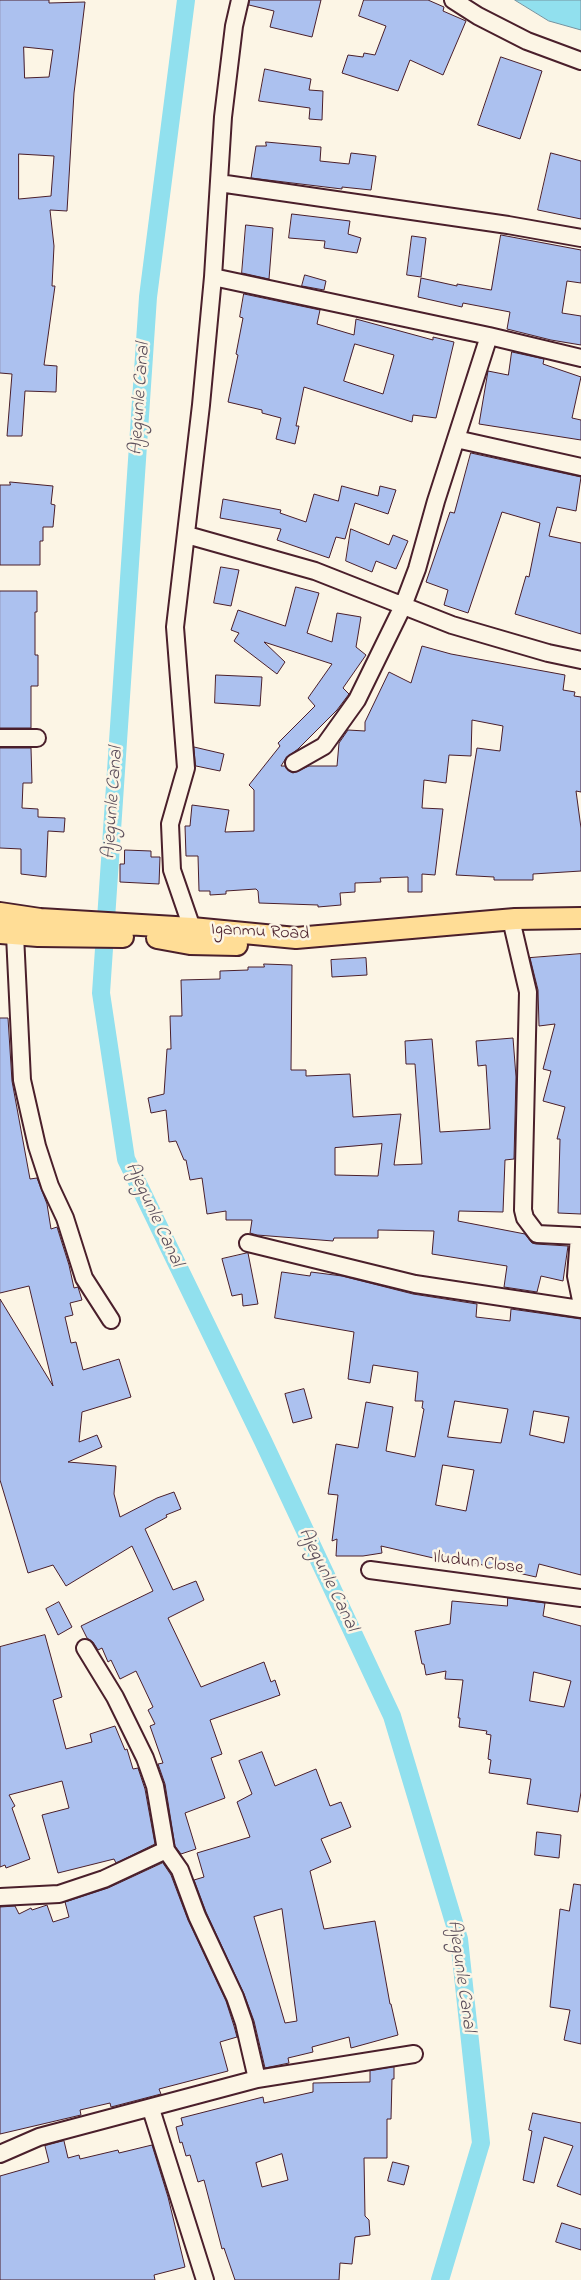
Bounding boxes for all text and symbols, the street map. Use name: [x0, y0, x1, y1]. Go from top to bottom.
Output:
water label: Ajegunle Canal: [126, 342, 156, 456]
water label: Ajegunle Canal: [99, 746, 129, 860]
street label: Iganmu Road: [210, 920, 310, 946]
water label: Ajegunle Canal: [119, 1159, 187, 1271]
water label: Ajegunle Canal: [292, 1524, 362, 1636]
street label: Iludun Close: [432, 1548, 524, 1580]
water label: Ajegunle Canal: [441, 1919, 479, 2033]

